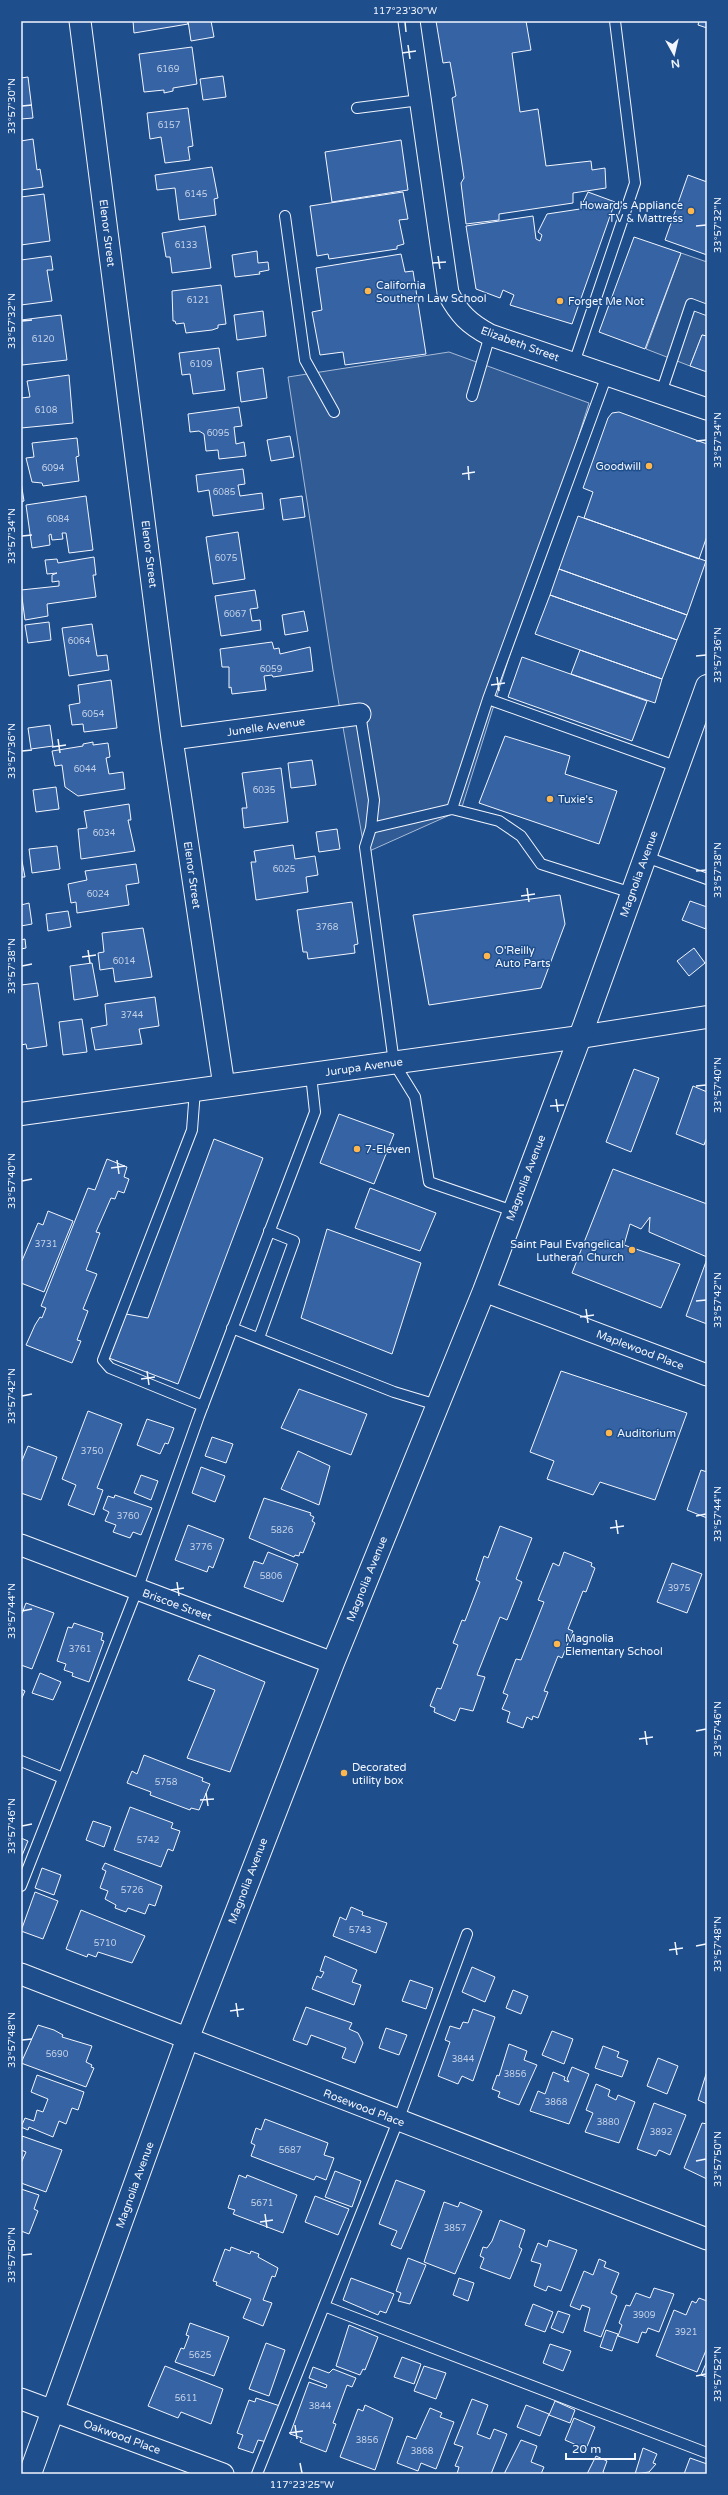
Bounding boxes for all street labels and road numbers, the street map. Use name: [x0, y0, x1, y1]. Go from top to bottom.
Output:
street label: Elenor Street: [96, 199, 118, 267]
street label: Elizabeth Street: [479, 324, 561, 364]
street label: Elenor Street: [138, 520, 160, 588]
street label: Junelle Avenue: [226, 715, 306, 739]
street label: Magnolia Avenue: [617, 829, 661, 919]
street label: Elenor Street: [181, 840, 203, 910]
street label: Jurupa Avenue: [324, 1055, 404, 1079]
street label: Magnolia Avenue: [504, 1133, 548, 1223]
street label: Maplewood Place: [594, 1327, 686, 1373]
street label: Magnolia Avenue: [344, 1534, 390, 1624]
street label: Briscoe Street: [141, 1586, 213, 1624]
street label: Magnolia Avenue: [226, 1836, 270, 1926]
street label: Rosewood Place: [321, 2087, 407, 2129]
street label: Magnolia Avenue: [113, 2140, 157, 2230]
street label: Oakwood Place: [82, 2417, 162, 2457]

